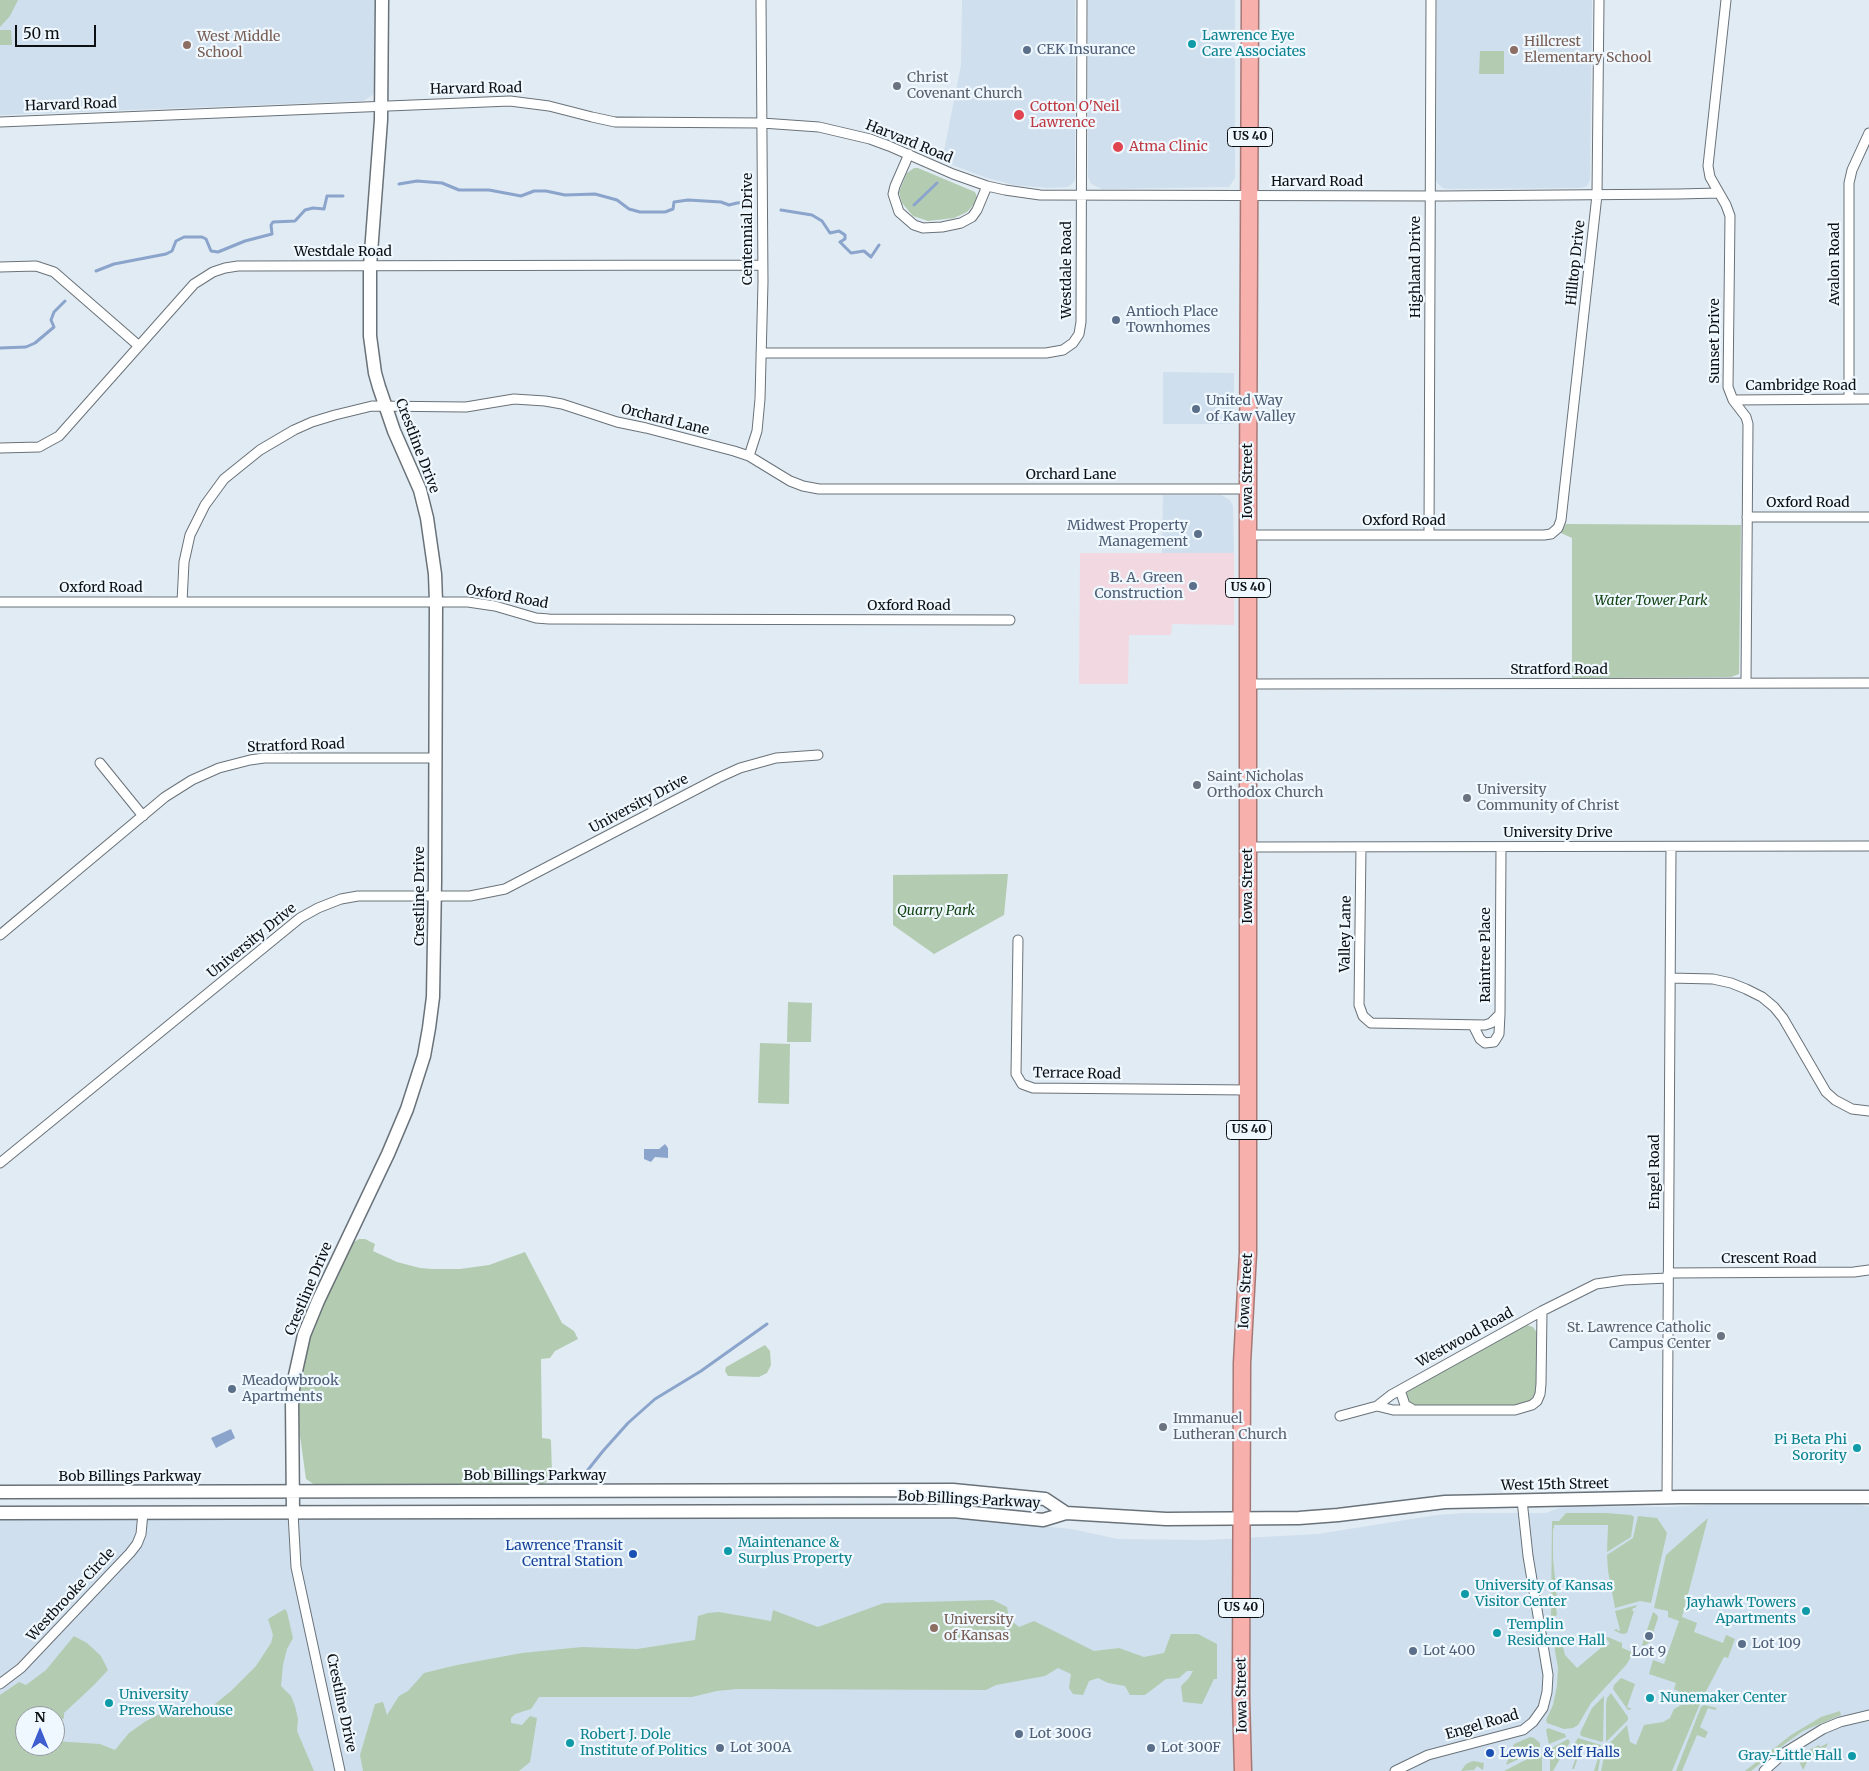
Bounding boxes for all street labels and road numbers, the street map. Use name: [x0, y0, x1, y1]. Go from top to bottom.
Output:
street label: Harvard Road: [430, 80, 522, 98]
street label: Harvard Road: [25, 95, 117, 115]
street label: Harvard Road: [863, 117, 955, 167]
road number: US 40: [1228, 128, 1272, 146]
street label: Centennial Drive: [740, 173, 756, 285]
street label: Harvard Road: [1271, 174, 1363, 190]
street label: Highland Drive: [1408, 216, 1424, 318]
street label: Hilltop Drive: [1563, 219, 1589, 307]
street label: Westdale Road: [1059, 221, 1075, 319]
street label: Avalon Road: [1827, 222, 1843, 306]
street label: Westdale Road: [294, 244, 392, 260]
street label: Sunset Drive: [1707, 298, 1723, 384]
street label: Cambridge Road: [1746, 378, 1856, 394]
street label: Crestline Drive: [391, 396, 443, 496]
street label: Orchard Lane: [619, 401, 711, 439]
street label: Iowa Street: [1240, 443, 1256, 519]
street label: Orchard Lane: [1026, 467, 1116, 483]
street label: Oxford Road: [1766, 495, 1850, 511]
street label: Oxford Road: [1362, 513, 1446, 529]
road number: US 40: [1226, 578, 1270, 598]
street label: Oxford Road: [59, 580, 143, 596]
street label: Oxford Road: [464, 581, 550, 613]
street label: Oxford Road: [867, 598, 951, 614]
street label: Stratford Road: [1510, 662, 1608, 678]
street label: Stratford Road: [247, 736, 345, 756]
street label: University Drive: [587, 771, 691, 837]
street label: University Drive: [1503, 825, 1613, 841]
street label: Crestline Drive: [412, 846, 428, 946]
street label: Iowa Street: [1240, 848, 1256, 924]
street label: Valley Lane: [1337, 895, 1355, 973]
street label: University Drive: [204, 900, 300, 982]
street label: Raintree Place: [1478, 907, 1494, 1003]
street label: Terrace Road: [1033, 1065, 1121, 1083]
road number: US 40: [1226, 1120, 1272, 1140]
street label: Engel Road: [1647, 1134, 1663, 1210]
street label: Crestline Drive: [282, 1240, 336, 1338]
street label: Crescent Road: [1721, 1251, 1817, 1267]
street label: Iowa Street: [1236, 1253, 1256, 1329]
street label: Westwood Road: [1414, 1305, 1516, 1371]
street label: Bob Billings Parkway: [464, 1468, 606, 1484]
street label: Bob Billings Parkway: [59, 1469, 201, 1485]
street label: West 15th Street: [1501, 1476, 1609, 1494]
street label: Bob Billings Parkway: [897, 1488, 1041, 1512]
street label: Westbrooke Circle: [24, 1545, 118, 1645]
road number: US 40: [1218, 1599, 1264, 1618]
street label: Crestline Drive: [322, 1652, 360, 1754]
street label: Iowa Street: [1233, 1657, 1251, 1733]
street label: Engel Road: [1444, 1707, 1520, 1743]

